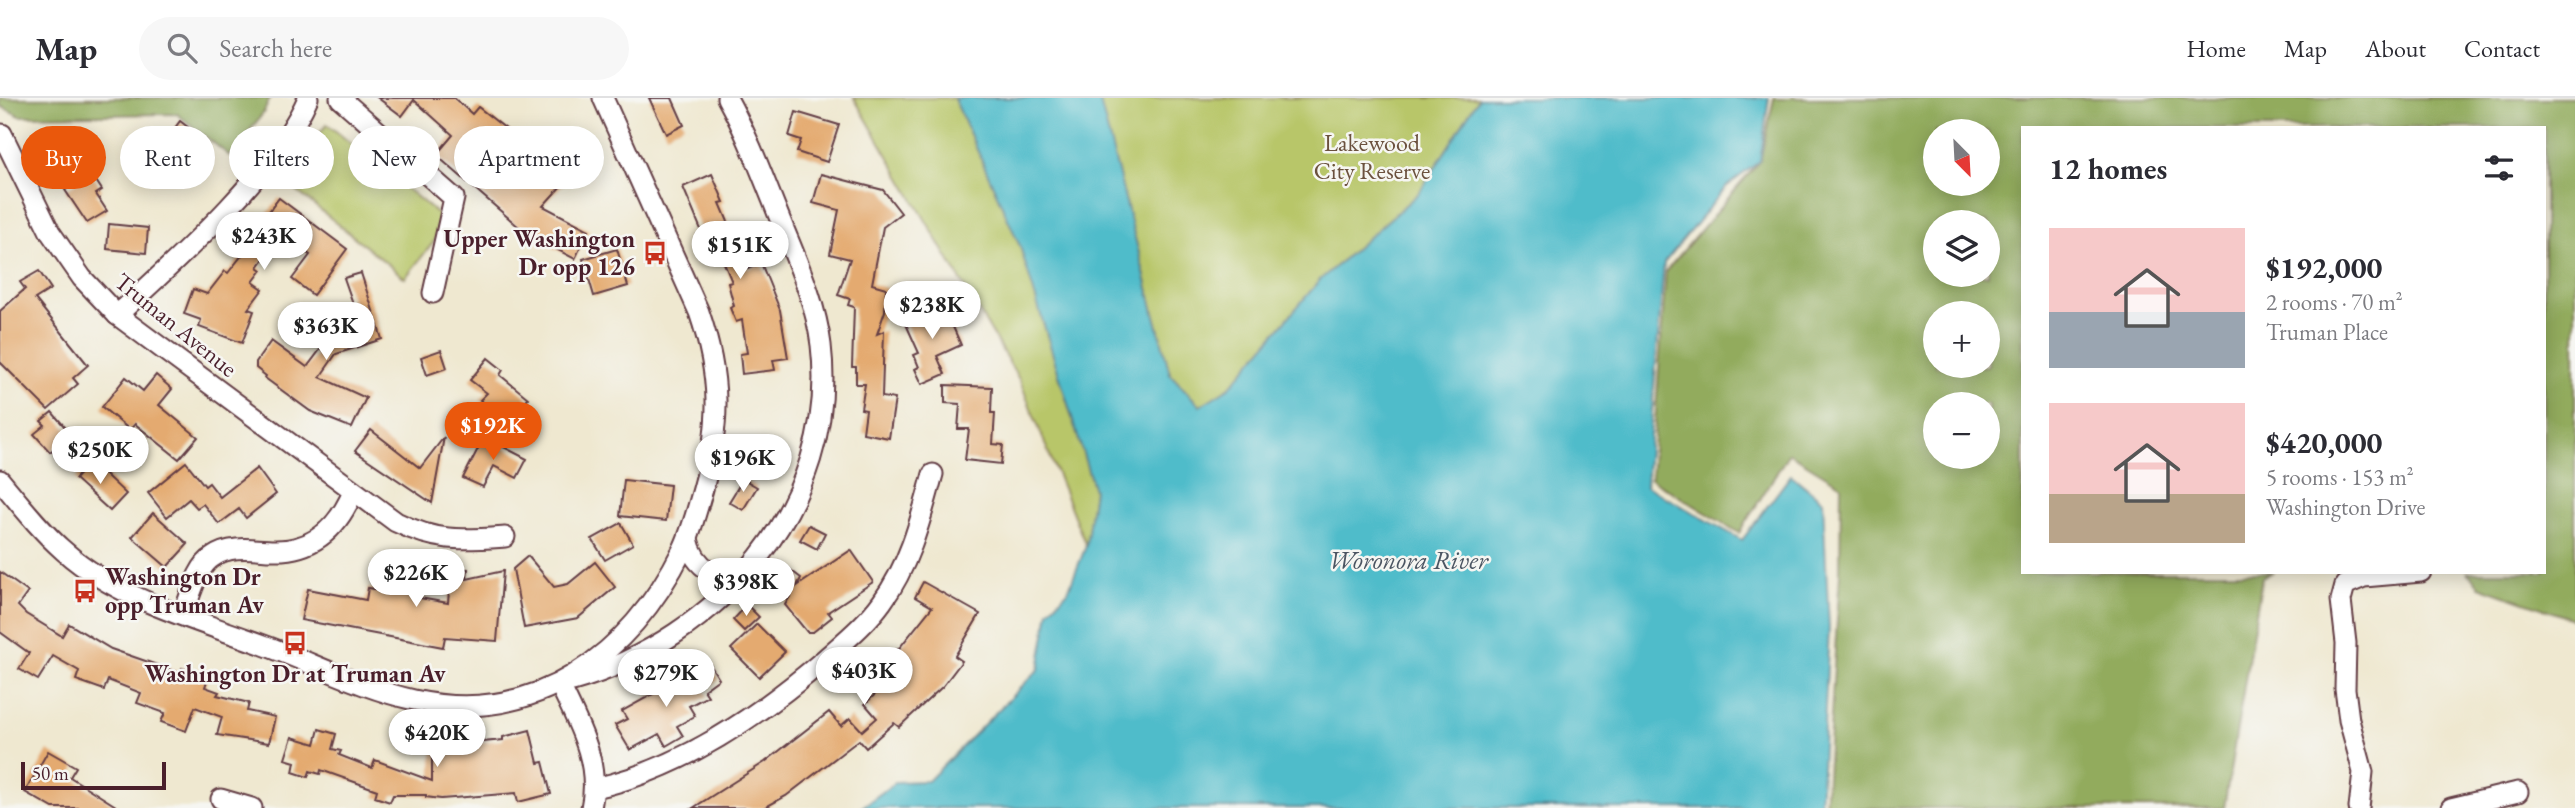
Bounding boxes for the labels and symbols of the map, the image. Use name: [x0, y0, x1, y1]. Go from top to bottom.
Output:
north arrow: [1923, 119, 2000, 196]
park label: Lakewood City Reserve: [1314, 127, 1430, 186]
pin: $243K: [215, 212, 313, 272]
pin: $151K: [691, 222, 789, 281]
place label: Upper Washington Dr opp 126: [444, 223, 635, 282]
bus stop icon: Upper Washington Dr opp 126: [641, 239, 669, 267]
street label: Truman Avenue: [109, 266, 244, 384]
pin: $238K: [883, 282, 981, 341]
pin: $363K: [277, 302, 375, 362]
pin: $192K: [444, 402, 542, 462]
pin: $250K: [51, 426, 149, 486]
pin: $196K: [694, 434, 792, 494]
water label: Woronora River: [1328, 543, 1489, 577]
pin: $226K: [367, 550, 465, 609]
pin: $398K: [697, 559, 795, 618]
place label: Washington Dr opp Truman Av: [105, 561, 264, 620]
bus stop icon: Washington Dr opp Truman Av: [71, 577, 99, 605]
bus stop icon: Washington Dr at Truman Av: [281, 629, 309, 657]
pin: $403K: [815, 648, 913, 707]
pin: $279K: [617, 650, 715, 709]
place label: Washington Dr at Truman Av: [144, 658, 446, 690]
pin: $420K: [388, 710, 486, 769]
scale bar: [21, 759, 166, 791]

